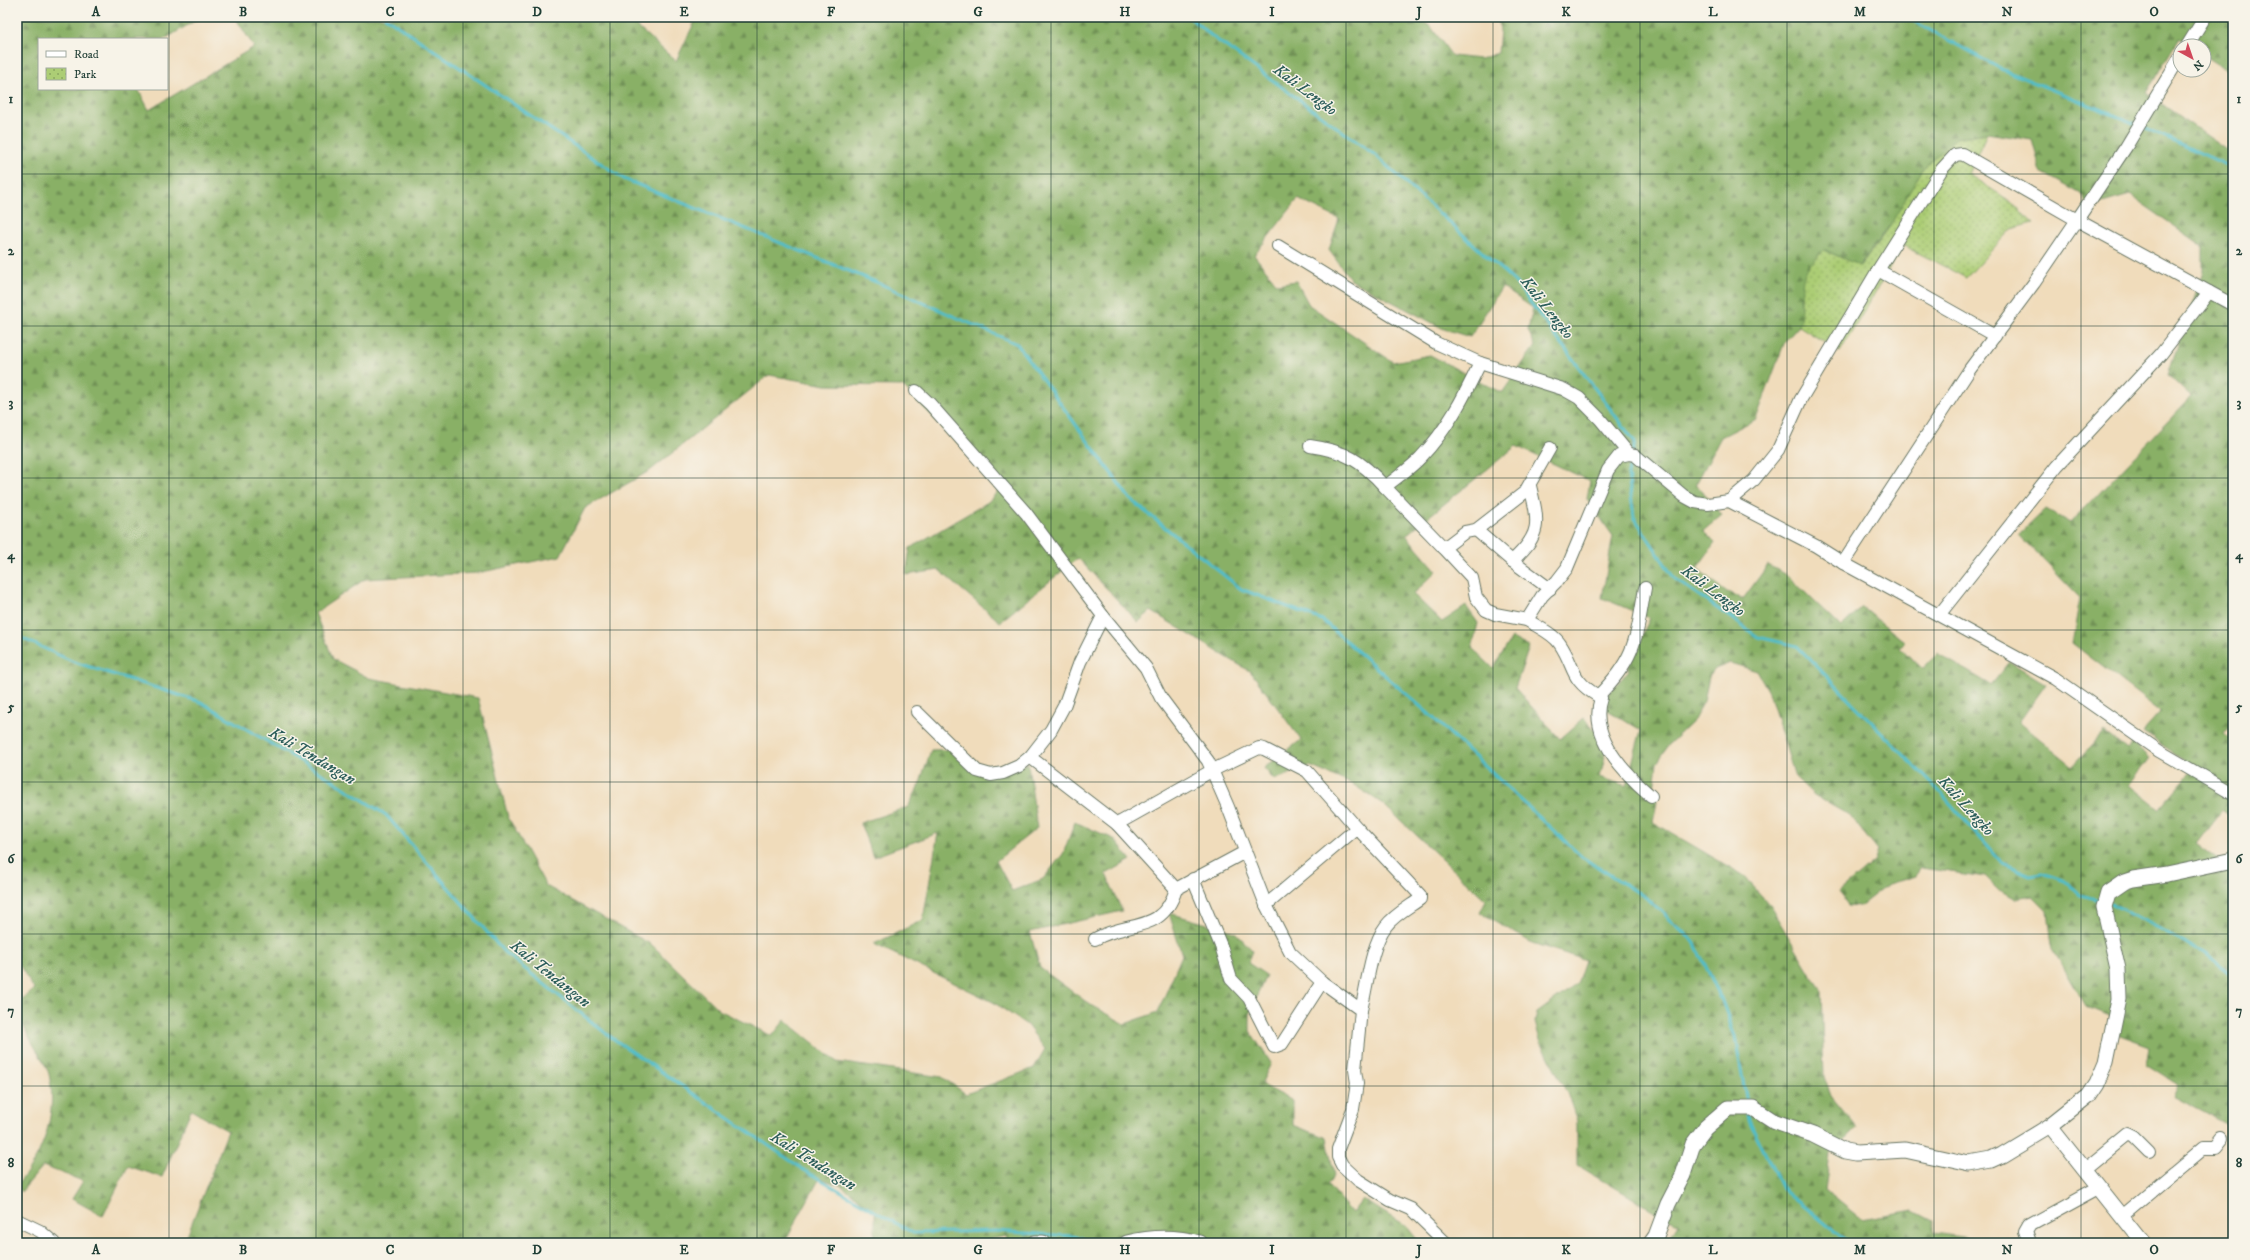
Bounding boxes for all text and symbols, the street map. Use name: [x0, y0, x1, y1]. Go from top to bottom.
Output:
text: A: [91, 4, 101, 20]
text: B: [239, 4, 247, 20]
text: C: [386, 4, 395, 20]
text: D: [532, 4, 542, 20]
text: E: [679, 4, 689, 20]
text: F: [827, 4, 836, 20]
text: G: [973, 4, 983, 20]
text: H: [1120, 4, 1131, 20]
text: I: [1269, 4, 1275, 20]
text: J: [1414, 4, 1422, 21]
text: K: [1561, 4, 1571, 20]
text: L: [1708, 4, 1718, 20]
text: M: [1854, 4, 1866, 20]
text: N: [2002, 4, 2013, 20]
text: O: [2149, 4, 2159, 20]
legend: [38, 38, 168, 90]
north arrow: [2172, 38, 2212, 78]
text: Road: [74, 47, 99, 62]
text: N: [2190, 57, 2206, 73]
water label: Kali Lengko: [1269, 59, 1341, 120]
text: Park: [74, 67, 96, 82]
text: 1: [9, 91, 14, 107]
text: 1: [2237, 91, 2242, 107]
text: 2: [8, 243, 15, 259]
text: 2: [2236, 243, 2243, 259]
water label: Kali Lengko: [1516, 271, 1578, 343]
text: 3: [9, 395, 14, 411]
text: 3: [2237, 395, 2242, 411]
text: 4: [6, 547, 15, 564]
text: 4: [2234, 547, 2243, 564]
water label: Kali Lengko: [1677, 560, 1749, 621]
text: 5: [7, 699, 15, 715]
text: 5: [2235, 699, 2243, 715]
water label: Kali Tendangan: [265, 722, 359, 789]
water label: Kali Lengko: [1933, 771, 1999, 840]
text: 6: [8, 851, 16, 867]
text: 6: [2236, 851, 2244, 867]
water label: Kali Tendangan: [506, 935, 594, 1012]
text: 7: [8, 1003, 15, 1019]
text: 7: [2236, 1003, 2243, 1019]
water label: Kali Tendangan: [766, 1126, 860, 1195]
text: 8: [8, 1155, 15, 1171]
text: 8: [2236, 1155, 2243, 1171]
text: A: [91, 1242, 101, 1258]
text: B: [239, 1242, 247, 1258]
text: C: [386, 1242, 395, 1258]
text: D: [532, 1242, 542, 1258]
text: E: [679, 1242, 689, 1258]
text: F: [827, 1242, 836, 1258]
text: G: [973, 1242, 983, 1258]
text: H: [1120, 1242, 1131, 1258]
text: I: [1269, 1242, 1275, 1258]
text: J: [1414, 1242, 1422, 1259]
text: K: [1561, 1242, 1571, 1258]
text: L: [1708, 1242, 1718, 1258]
text: M: [1854, 1242, 1866, 1258]
text: N: [2002, 1242, 2013, 1258]
text: O: [2149, 1242, 2159, 1258]

